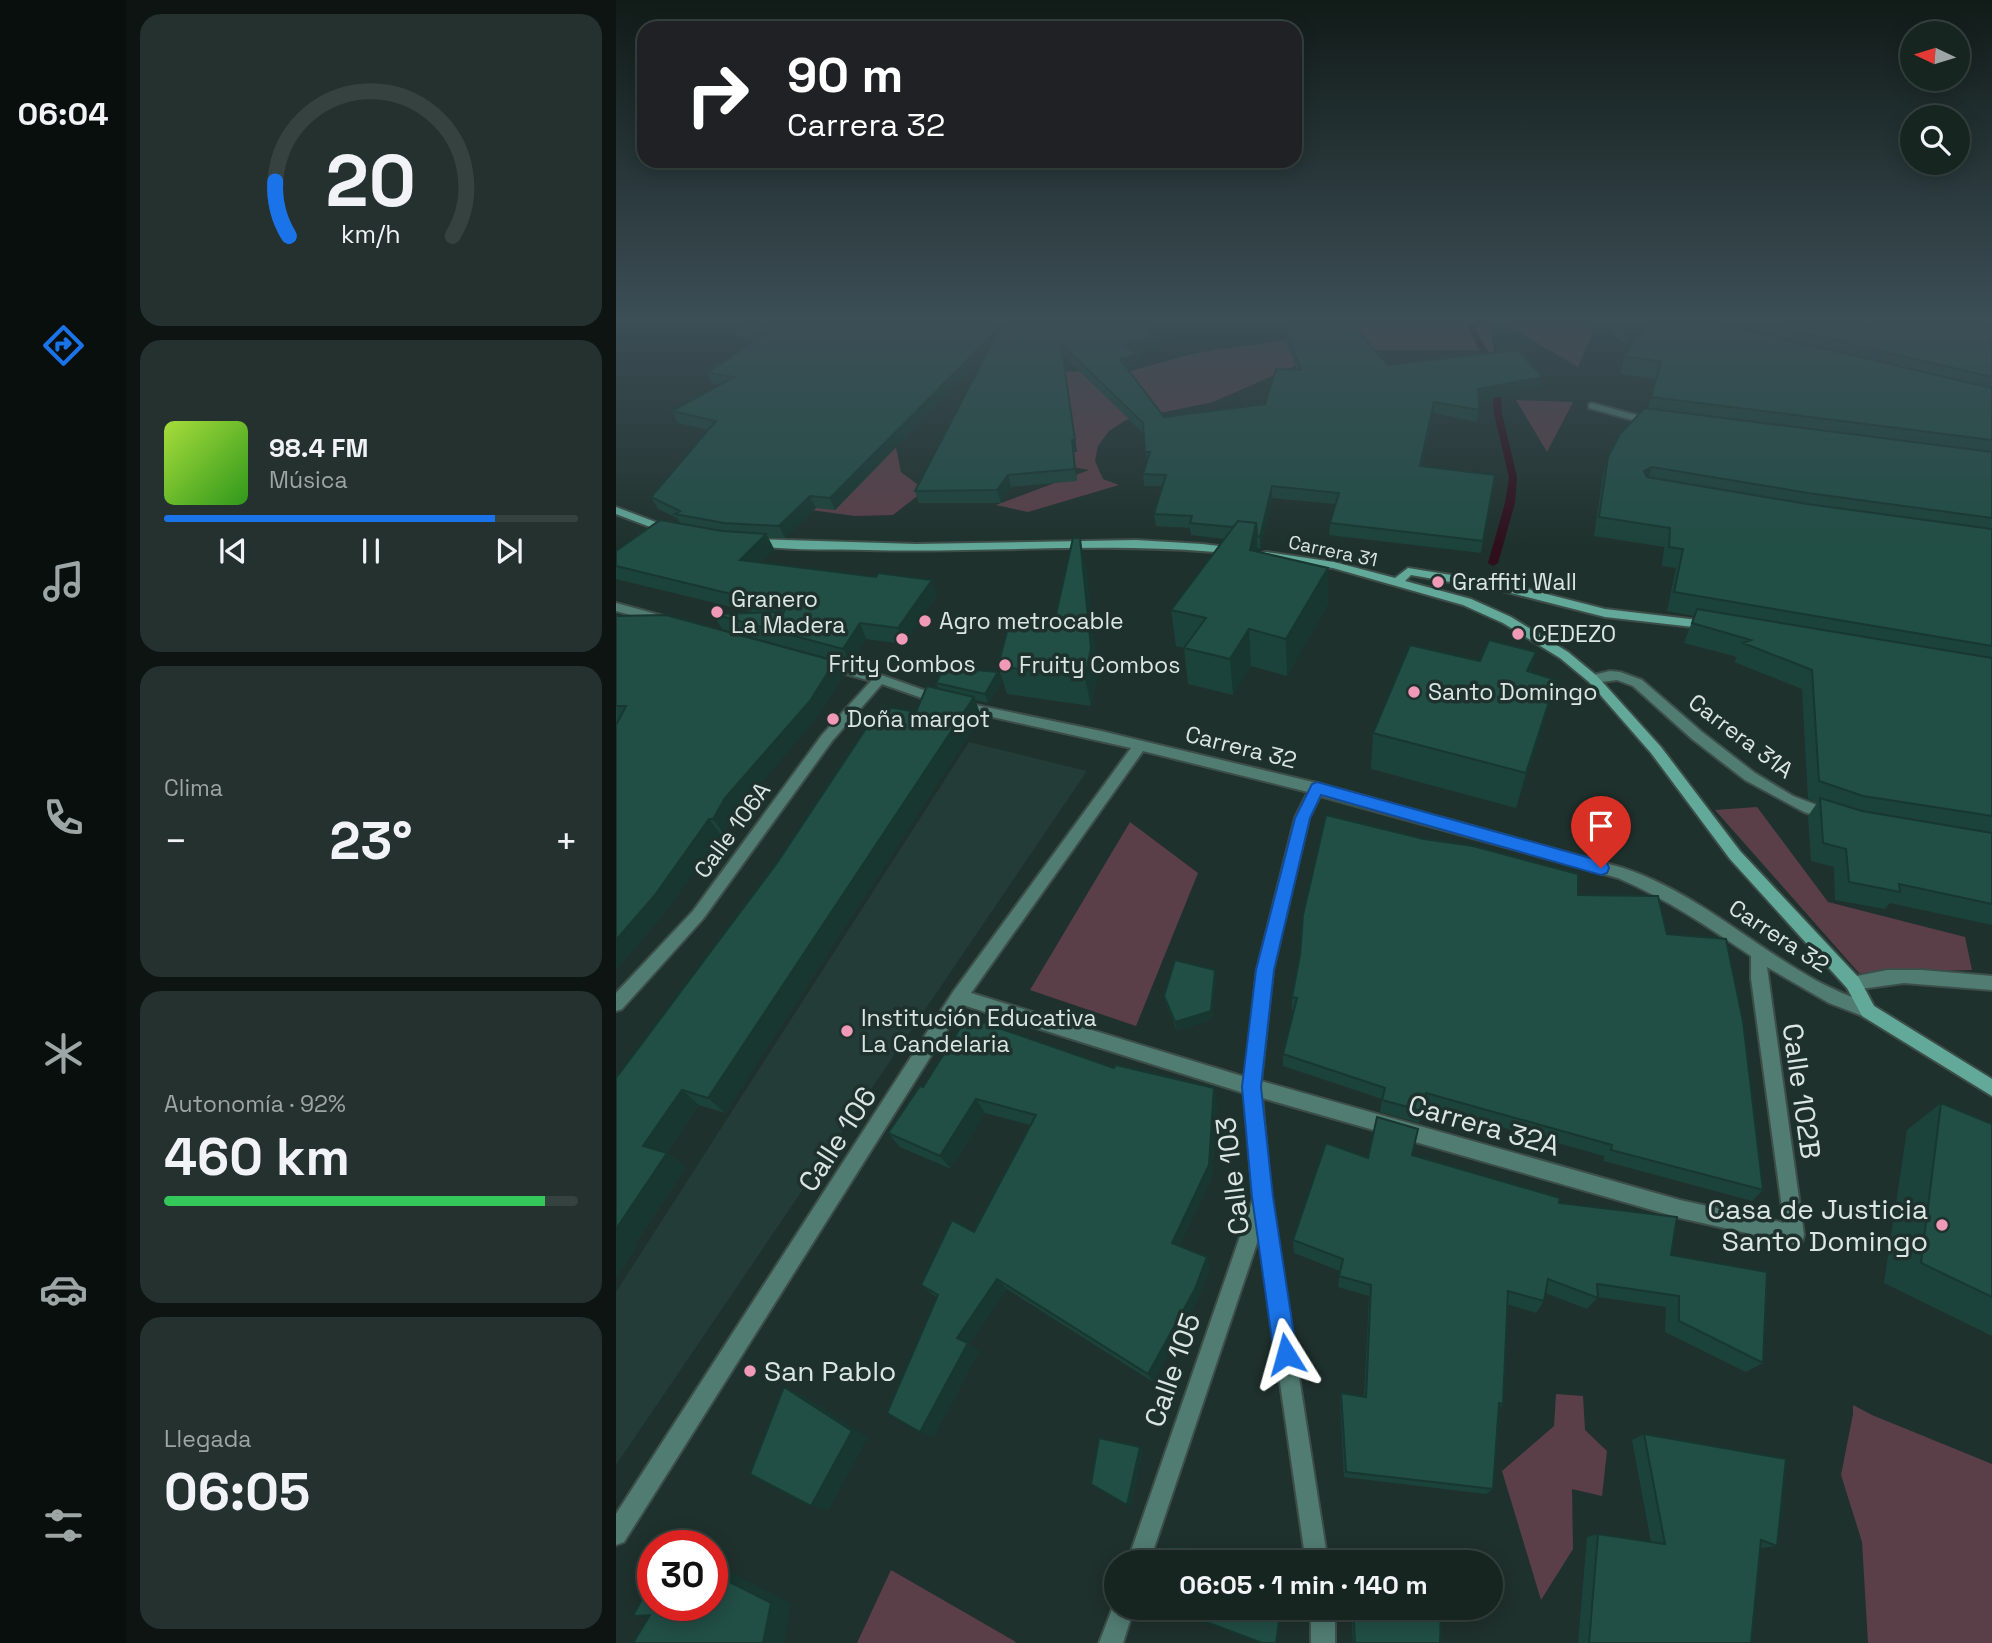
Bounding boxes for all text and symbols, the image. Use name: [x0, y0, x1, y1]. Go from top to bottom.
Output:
north arrow: [1900, 21, 1970, 91]
map controls: [1900, 21, 1970, 175]
text: 90 m: [787, 44, 903, 106]
icon: right: [672, 49, 763, 140]
text: 06:04: [17, 94, 109, 134]
text: Carrera 32: [787, 105, 945, 145]
button: search: [1900, 105, 1970, 175]
text: 20: [326, 134, 416, 227]
text: km/h: [341, 218, 401, 250]
icon: directions: [39, 321, 88, 370]
text: 98.4 FM: [269, 431, 368, 465]
text: Música: [269, 465, 348, 495]
street label: Carrera 31: [1286, 529, 1380, 573]
icon: previous: [214, 532, 252, 570]
icon: pause: [352, 532, 390, 570]
icon: next: [490, 532, 528, 570]
icon: music: [39, 557, 88, 606]
place label: Graffiti Wall: [1452, 567, 1577, 597]
marker: Graffiti Wall: [1430, 574, 1446, 590]
place label: Granero La Madera: [731, 584, 845, 640]
marker: Granero La Madera: [709, 604, 725, 620]
place label: Agro metrocable: [939, 606, 1124, 636]
marker: Agro metrocable: [917, 613, 933, 629]
place label: CEDEZO: [1532, 619, 1616, 649]
marker: CEDEZO: [1510, 626, 1526, 642]
marker: Frity Combos: [894, 631, 910, 647]
place label: Frity Combos: [828, 649, 976, 679]
place label: Fruity Combos: [1019, 650, 1180, 680]
marker: Fruity Combos: [997, 657, 1013, 673]
place label: Santo Domingo: [1428, 677, 1597, 707]
marker: Santo Domingo: [1406, 684, 1422, 700]
street label: Carrera 31A: [1683, 687, 1799, 785]
place label: Doña margot: [847, 704, 990, 734]
marker: Doña margot: [825, 711, 841, 727]
street label: Carrera 32: [1182, 719, 1300, 775]
text: Clima: [164, 773, 223, 803]
street label: Calle 106A: [687, 776, 777, 884]
icon: phone: [39, 793, 88, 842]
pin: [1571, 796, 1631, 868]
icon: arrive: [1582, 807, 1620, 845]
text: 23°: [330, 808, 413, 874]
text: −: [164, 817, 188, 865]
text: +: [554, 817, 578, 865]
street label: Carrera 32: [1723, 892, 1835, 980]
place label: Institución Educativa La Candelaria: [861, 1003, 1097, 1059]
street label: Calle 102B: [1775, 1021, 1829, 1161]
marker: Institución Educativa La Candelaria: [839, 1023, 855, 1039]
icon: climate: [39, 1029, 88, 1078]
street label: Calle 106: [790, 1080, 884, 1198]
street label: Carrera 32A: [1404, 1086, 1564, 1164]
text: Autonomía · 92%: [164, 1089, 346, 1119]
street label: Calle 103: [1207, 1115, 1257, 1237]
text: 460 km: [164, 1124, 350, 1190]
place label: Casa de Justicia Santo Domingo: [1707, 1191, 1928, 1259]
marker: Casa de Justicia Santo Domingo: [1934, 1217, 1950, 1233]
icon: car: [39, 1265, 88, 1314]
street label: Calle 105: [1136, 1308, 1208, 1432]
position arrow: [1249, 1317, 1323, 1391]
place label: San Pablo: [764, 1353, 896, 1389]
marker: San Pablo: [742, 1363, 758, 1379]
text: Llegada: [164, 1424, 252, 1454]
text: 06:05: [164, 1459, 310, 1525]
icon: filters: [39, 1501, 88, 1550]
speed limit sign: 30: [637, 1530, 728, 1621]
text: 06:05 · 1 min · 140 m: [1179, 1568, 1428, 1602]

